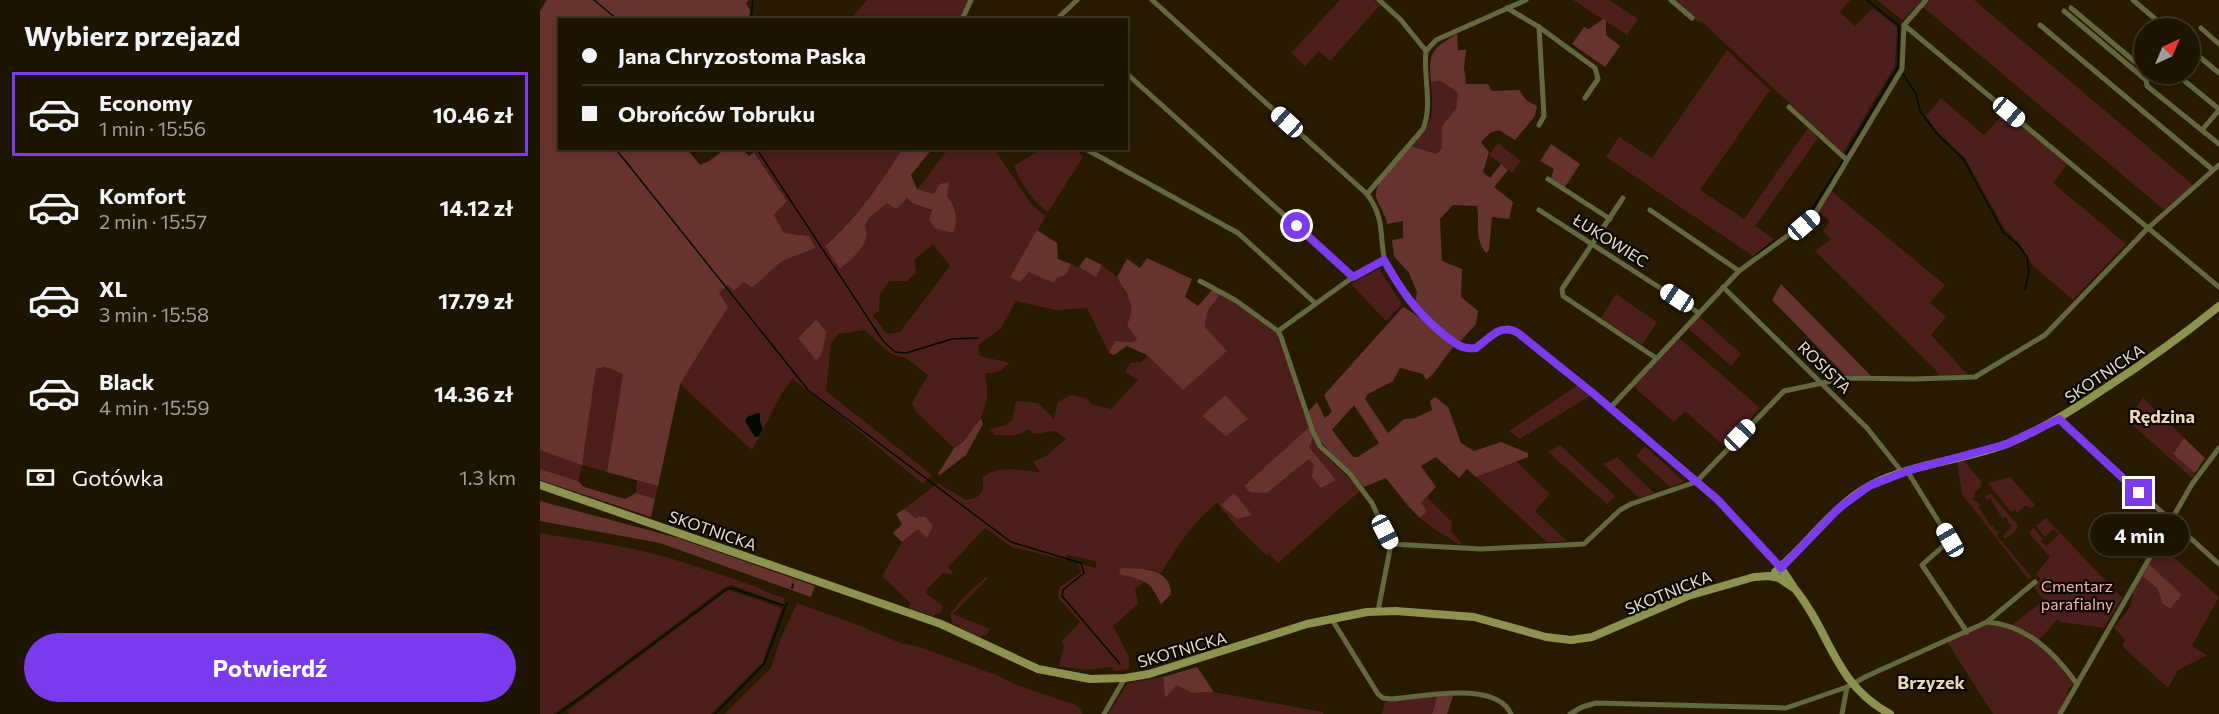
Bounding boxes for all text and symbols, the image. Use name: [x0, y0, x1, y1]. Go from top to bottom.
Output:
north arrow: [2134, 18, 2200, 84]
map controls: [2134, 18, 2200, 84]
text: Wybierz przejazd: [24, 19, 241, 52]
text: Jana Chryzostoma Paska: [618, 42, 866, 69]
icon: car: [27, 87, 81, 141]
text: Economy: [99, 89, 193, 116]
car: [1989, 94, 2029, 130]
text: Obrońców Tobruku: [618, 100, 815, 127]
text: 10.46 zł: [433, 101, 513, 128]
car: [1268, 103, 1306, 141]
text: 1 min · 15:56: [99, 116, 206, 140]
icon: car: [27, 180, 81, 234]
text: Komfort: [99, 182, 186, 209]
text: 14.12 zł: [440, 194, 513, 221]
car: [1785, 206, 1823, 244]
text: 2 min · 15:57: [99, 209, 207, 233]
street label: ŁUKOWIEC: [1569, 209, 1652, 271]
route start: [1283, 212, 1310, 239]
icon: car: [27, 273, 81, 327]
text: XL: [99, 275, 127, 302]
car: [1657, 281, 1697, 315]
text: 17.79 zł: [438, 287, 513, 314]
text: 3 min · 15:58: [99, 302, 209, 326]
street label: ROSISTA: [1794, 337, 1856, 397]
street label: SKOTNICKA: [2061, 339, 2147, 407]
icon: car: [27, 366, 81, 420]
text: Black: [99, 368, 154, 395]
text: 14.36 zł: [434, 380, 513, 407]
text: 4 min · 15:59: [99, 395, 210, 419]
district label: Rędzina: [2129, 405, 2195, 427]
car: [1721, 416, 1759, 454]
icon: cash: [24, 461, 57, 494]
text: Gotówka: [72, 464, 164, 491]
text: 1.3 km: [459, 465, 516, 489]
route end: [2125, 479, 2152, 506]
street label: SKOTNICKA: [667, 506, 759, 554]
car: [1369, 512, 1401, 552]
callout: 4 min: [2090, 514, 2188, 556]
car: [1933, 520, 1967, 560]
text: 4 min: [2114, 523, 2165, 547]
street label: SKOTNICKA: [1622, 566, 1714, 618]
park label: Cmentarz parafialny: [2041, 576, 2113, 613]
street label: SKOTNICKA: [1135, 627, 1229, 671]
button: Potwierdź: [24, 633, 516, 702]
district label: Brzyzek: [1897, 671, 1965, 693]

